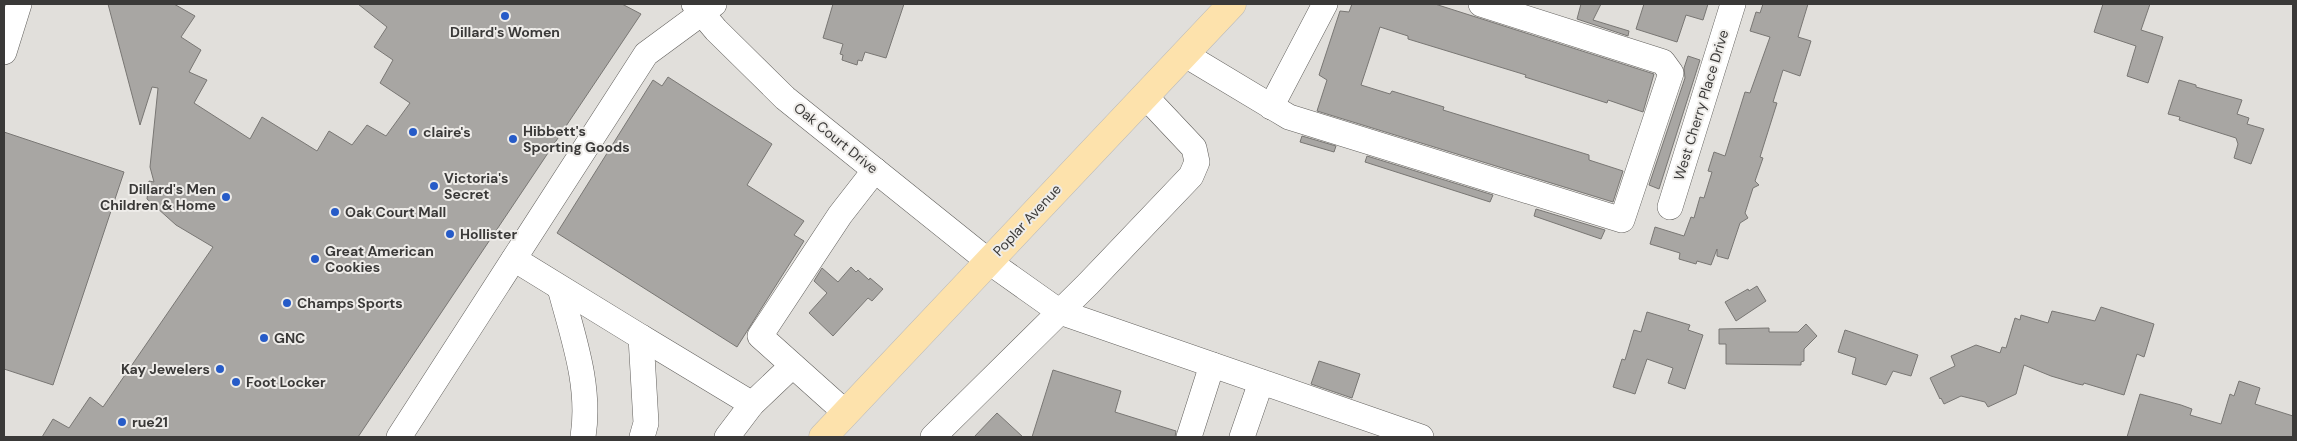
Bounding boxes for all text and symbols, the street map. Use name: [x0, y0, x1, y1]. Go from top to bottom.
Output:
marker: Dillard's Women: [499, 10, 511, 22]
place label: Dillard's Women: [450, 23, 560, 41]
street label: West Cherry Place Drive: [1670, 28, 1732, 182]
street label: Oak Court Drive: [790, 99, 882, 177]
place label: Hibbett's Sporting Goods: [523, 122, 630, 156]
place label: claire's: [423, 123, 471, 141]
marker: claire's: [407, 126, 419, 138]
marker: Hibbett's Sporting Goods: [507, 133, 519, 145]
place label: Victoria's Secret: [444, 169, 509, 203]
place label: Dillard's Men Children & Home: [100, 180, 216, 214]
marker: Victoria's Secret: [428, 180, 440, 192]
street label: Poplar Avenue: [989, 180, 1065, 260]
marker: Dillard's Men Children & Home: [220, 191, 232, 203]
place label: Oak Court Mall: [345, 203, 446, 221]
marker: Oak Court Mall: [329, 206, 341, 218]
place label: Hollister: [460, 225, 517, 243]
marker: Hollister: [444, 228, 456, 240]
place label: Great American Cookies: [325, 242, 434, 276]
marker: Great American Cookies: [309, 253, 321, 265]
place label: Champs Sports: [297, 294, 403, 312]
marker: Champs Sports: [281, 297, 293, 309]
place label: GNC: [274, 329, 305, 347]
marker: GNC: [258, 332, 270, 344]
place label: Kay Jewelers: [121, 360, 210, 378]
marker: Kay Jewelers: [214, 363, 226, 375]
place label: Foot Locker: [246, 373, 326, 391]
marker: Foot Locker: [230, 376, 242, 388]
place label: rue21: [132, 413, 168, 431]
marker: rue21: [116, 416, 128, 428]

